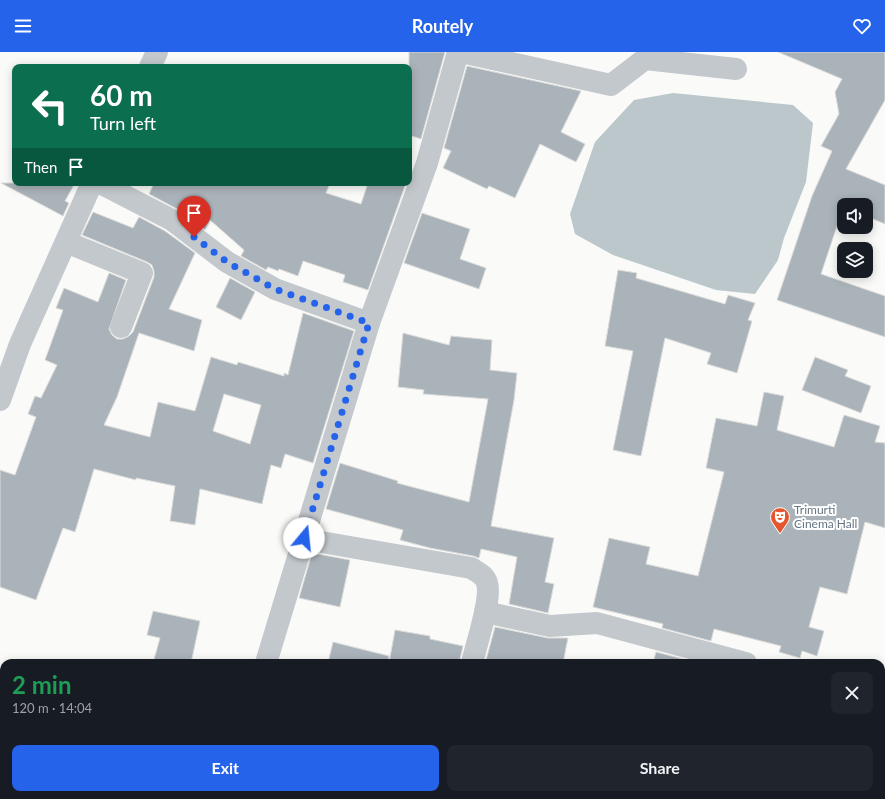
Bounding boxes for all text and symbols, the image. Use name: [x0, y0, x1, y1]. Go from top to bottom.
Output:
icon: menu: [12, 15, 34, 37]
text: Routely: [412, 15, 473, 37]
icon: heart: [851, 15, 873, 37]
text: 60 m: [90, 78, 153, 112]
icon: left: [24, 80, 76, 132]
text: Turn left: [90, 112, 156, 134]
icon: arrive: [65, 156, 87, 178]
text: Then: [24, 158, 57, 176]
pin: [177, 196, 211, 237]
map controls: [837, 198, 873, 278]
button: sound: [837, 198, 873, 234]
icon: arrive: [183, 202, 205, 224]
button: layers: [837, 242, 873, 278]
place label: Trimurti Cinema Hall: [794, 502, 857, 531]
theatre icon: Trimurti Cinema Hall: [769, 506, 791, 534]
position arrow: [283, 517, 325, 559]
text: 2 min: [12, 670, 72, 699]
button: close: [831, 672, 873, 714]
text: 120 m · 14:04: [12, 700, 92, 716]
button: Exit: [12, 745, 439, 791]
button: Share: [447, 745, 873, 791]

